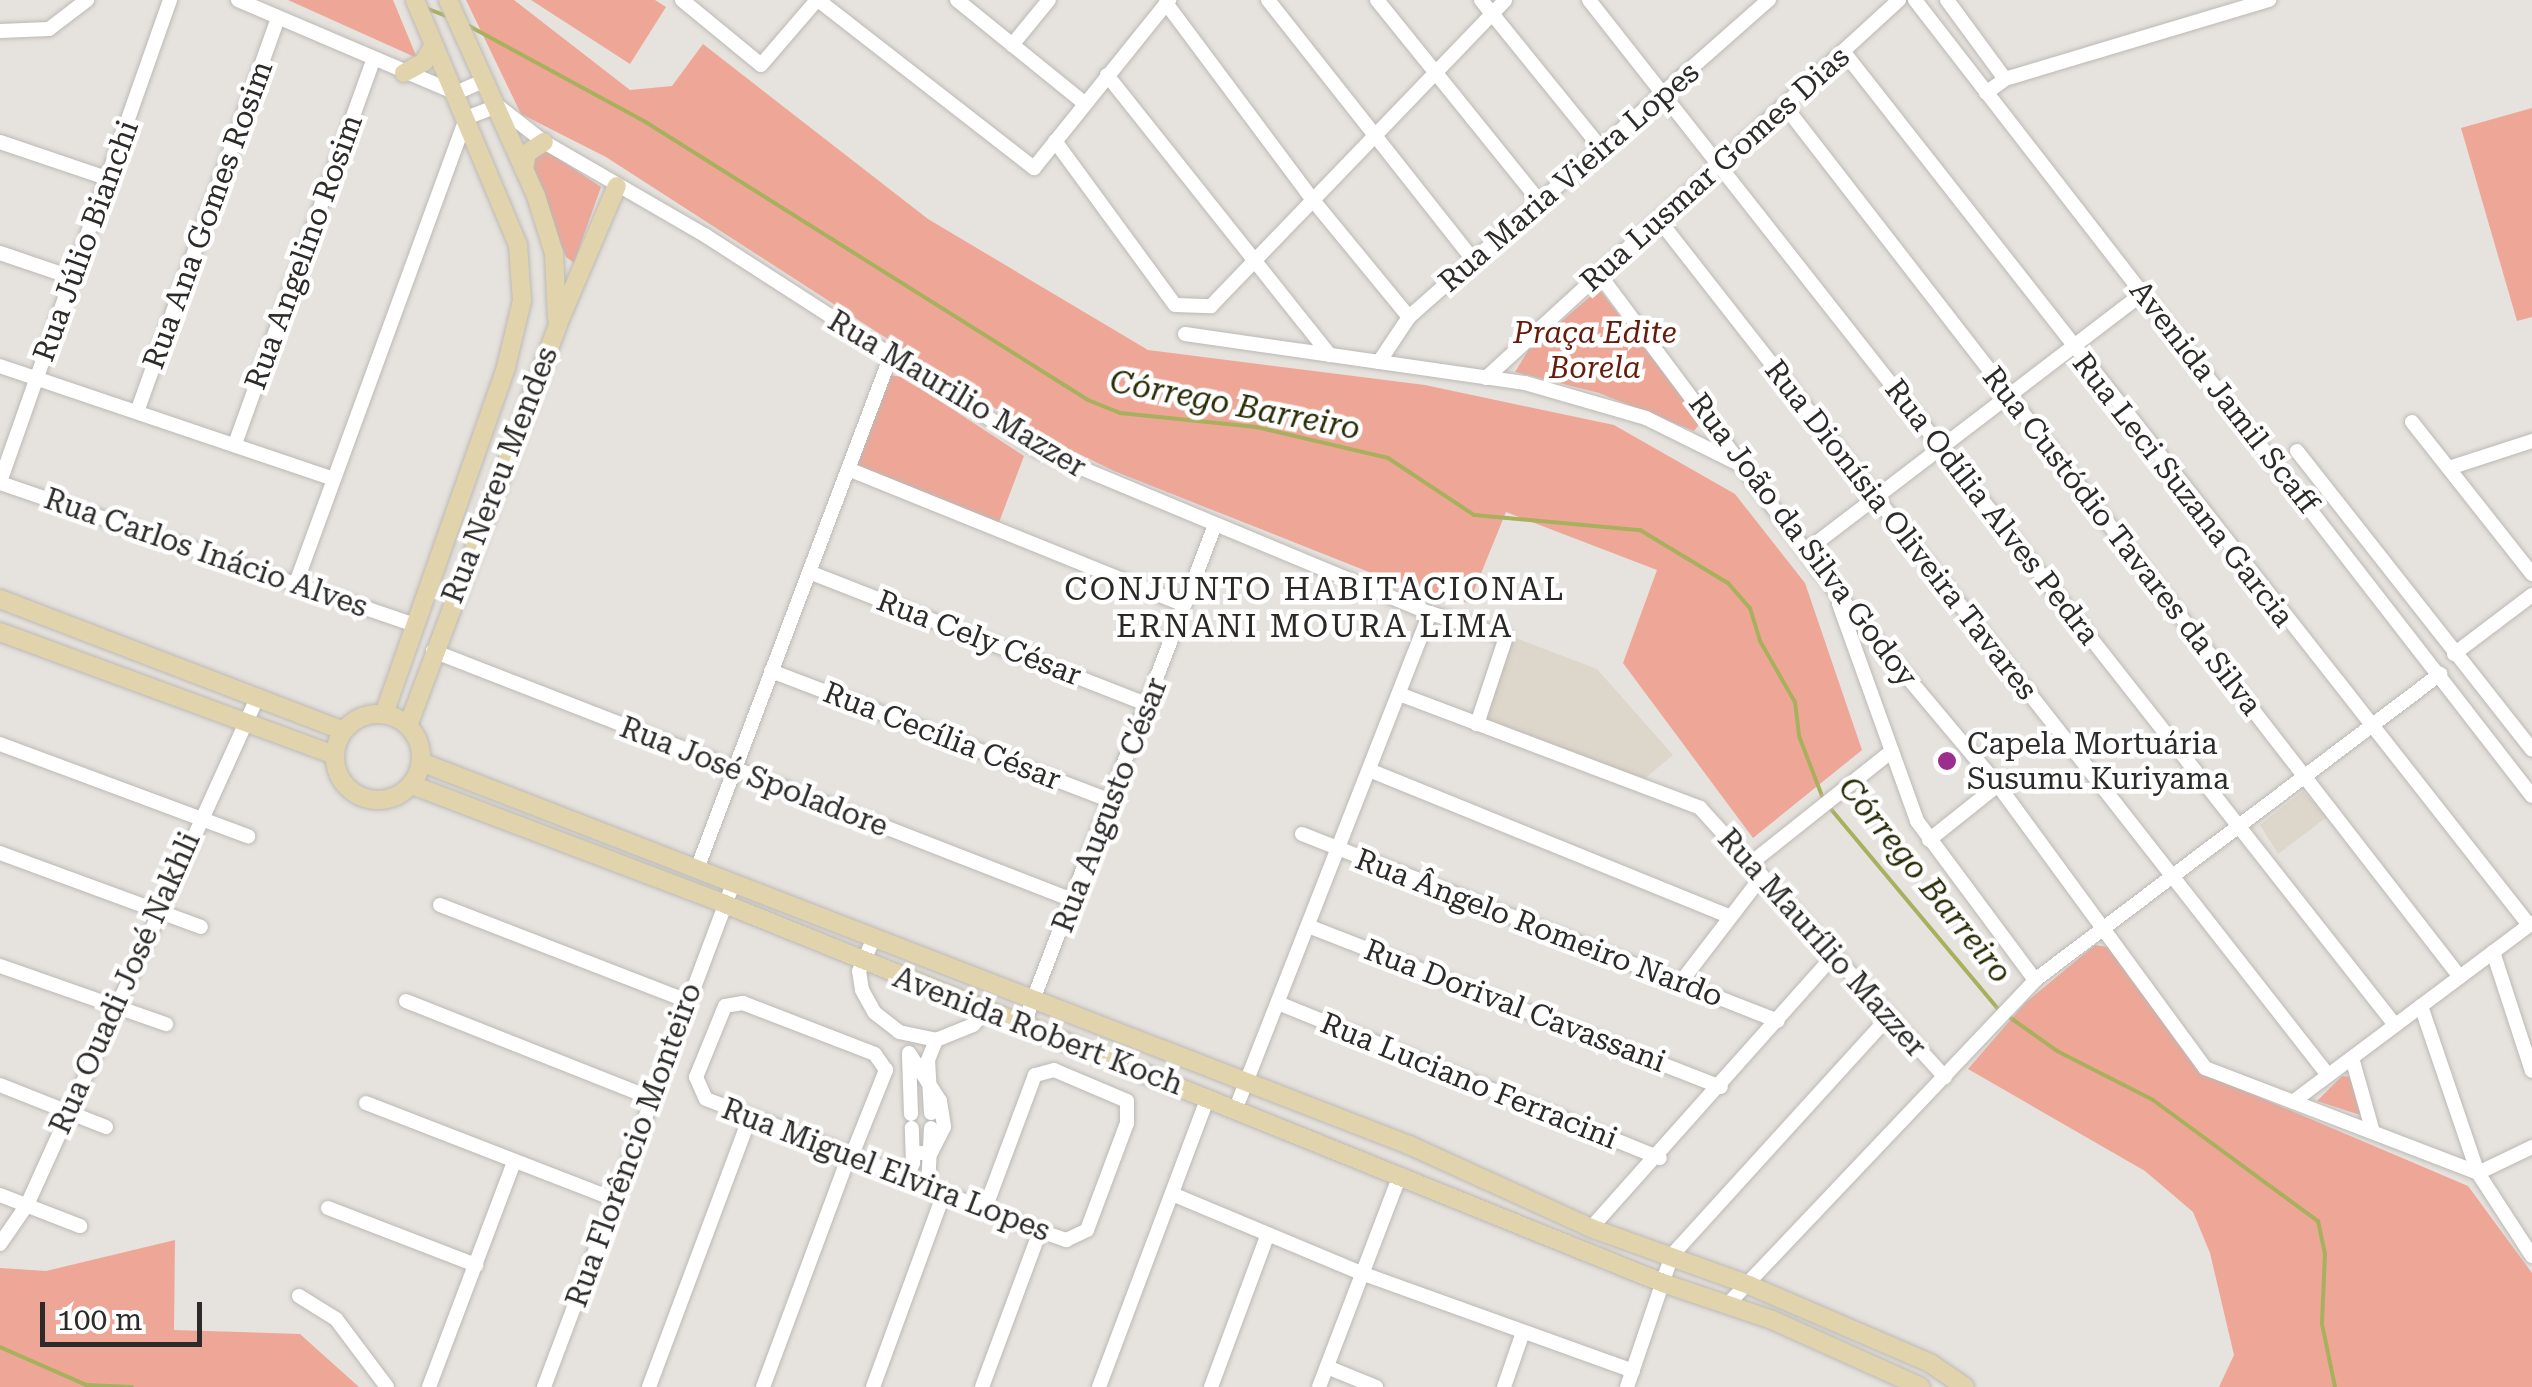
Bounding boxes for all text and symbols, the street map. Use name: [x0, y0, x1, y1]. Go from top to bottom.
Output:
street label: Rua Lusmar Gomes Dias: [1573, 39, 1857, 299]
street label: Rua Maria Vieira Lopes: [1432, 54, 1706, 300]
street label: Rua Ana Gomes Rosim: [136, 56, 280, 374]
street label: Rua Angelino Rosim: [238, 110, 370, 394]
street label: Rua Júlio Bianchi: [26, 116, 146, 366]
street label: Avenida Jamil Scaff: [2122, 273, 2326, 521]
street label: Rua Maurilio Mazzer: [822, 303, 1092, 485]
park label: Praça Edite Borela: [1513, 315, 1677, 386]
street label: Rua Nereu Mendes: [434, 342, 566, 608]
street label: Rua Leci Suzana Garcia: [2065, 346, 2301, 634]
street label: Rua Dionísia Oliveira Tavares: [1757, 353, 2045, 707]
street label: Rua Custódio Tavares da Silva: [1975, 360, 2269, 722]
water label: Córrego Barreiro: [1107, 362, 1363, 448]
street label: Rua Odília Alves Pedra: [1877, 372, 2107, 652]
street label: Rua João da Silva Godoy: [1681, 386, 1925, 694]
street label: Rua Carlos Inácio Alves: [40, 481, 372, 625]
district label: CONJUNTO HABITACIONAL ERNANI MOURA LIMA: [1064, 571, 1566, 646]
street label: Rua Cely César: [872, 582, 1086, 694]
street label: Rua Augusto César: [1045, 673, 1175, 937]
street label: Rua Cecília César: [818, 674, 1066, 798]
street label: Rua José Spoladore: [615, 709, 893, 845]
place label: Capela Mortuária Susumu Kuriyama: [1967, 726, 2229, 796]
marker: Capela Mortuária Susumu Kuriyama: [1936, 750, 1958, 772]
water label: Córrego Barreiro: [1830, 769, 2020, 991]
street label: Rua Maurílio Mazzer: [1710, 822, 1934, 1064]
street label: Rua Ouadi José Nakhli: [42, 826, 208, 1140]
street label: Rua Ângelo Romeiro Nardo: [1350, 841, 1728, 1015]
street label: Rua Dorival Cavassani: [1359, 932, 1671, 1080]
street label: Avenida Robert Koch: [888, 959, 1188, 1103]
street label: Rua Florêncio Monteiro: [559, 978, 709, 1312]
street label: Rua Luciano Ferracini: [1315, 1005, 1623, 1157]
street label: Rua Miguel Elvira Lopes: [717, 1091, 1055, 1249]
scale bar: [45, 1282, 208, 1344]
text: 100 m: [57, 1302, 142, 1337]

